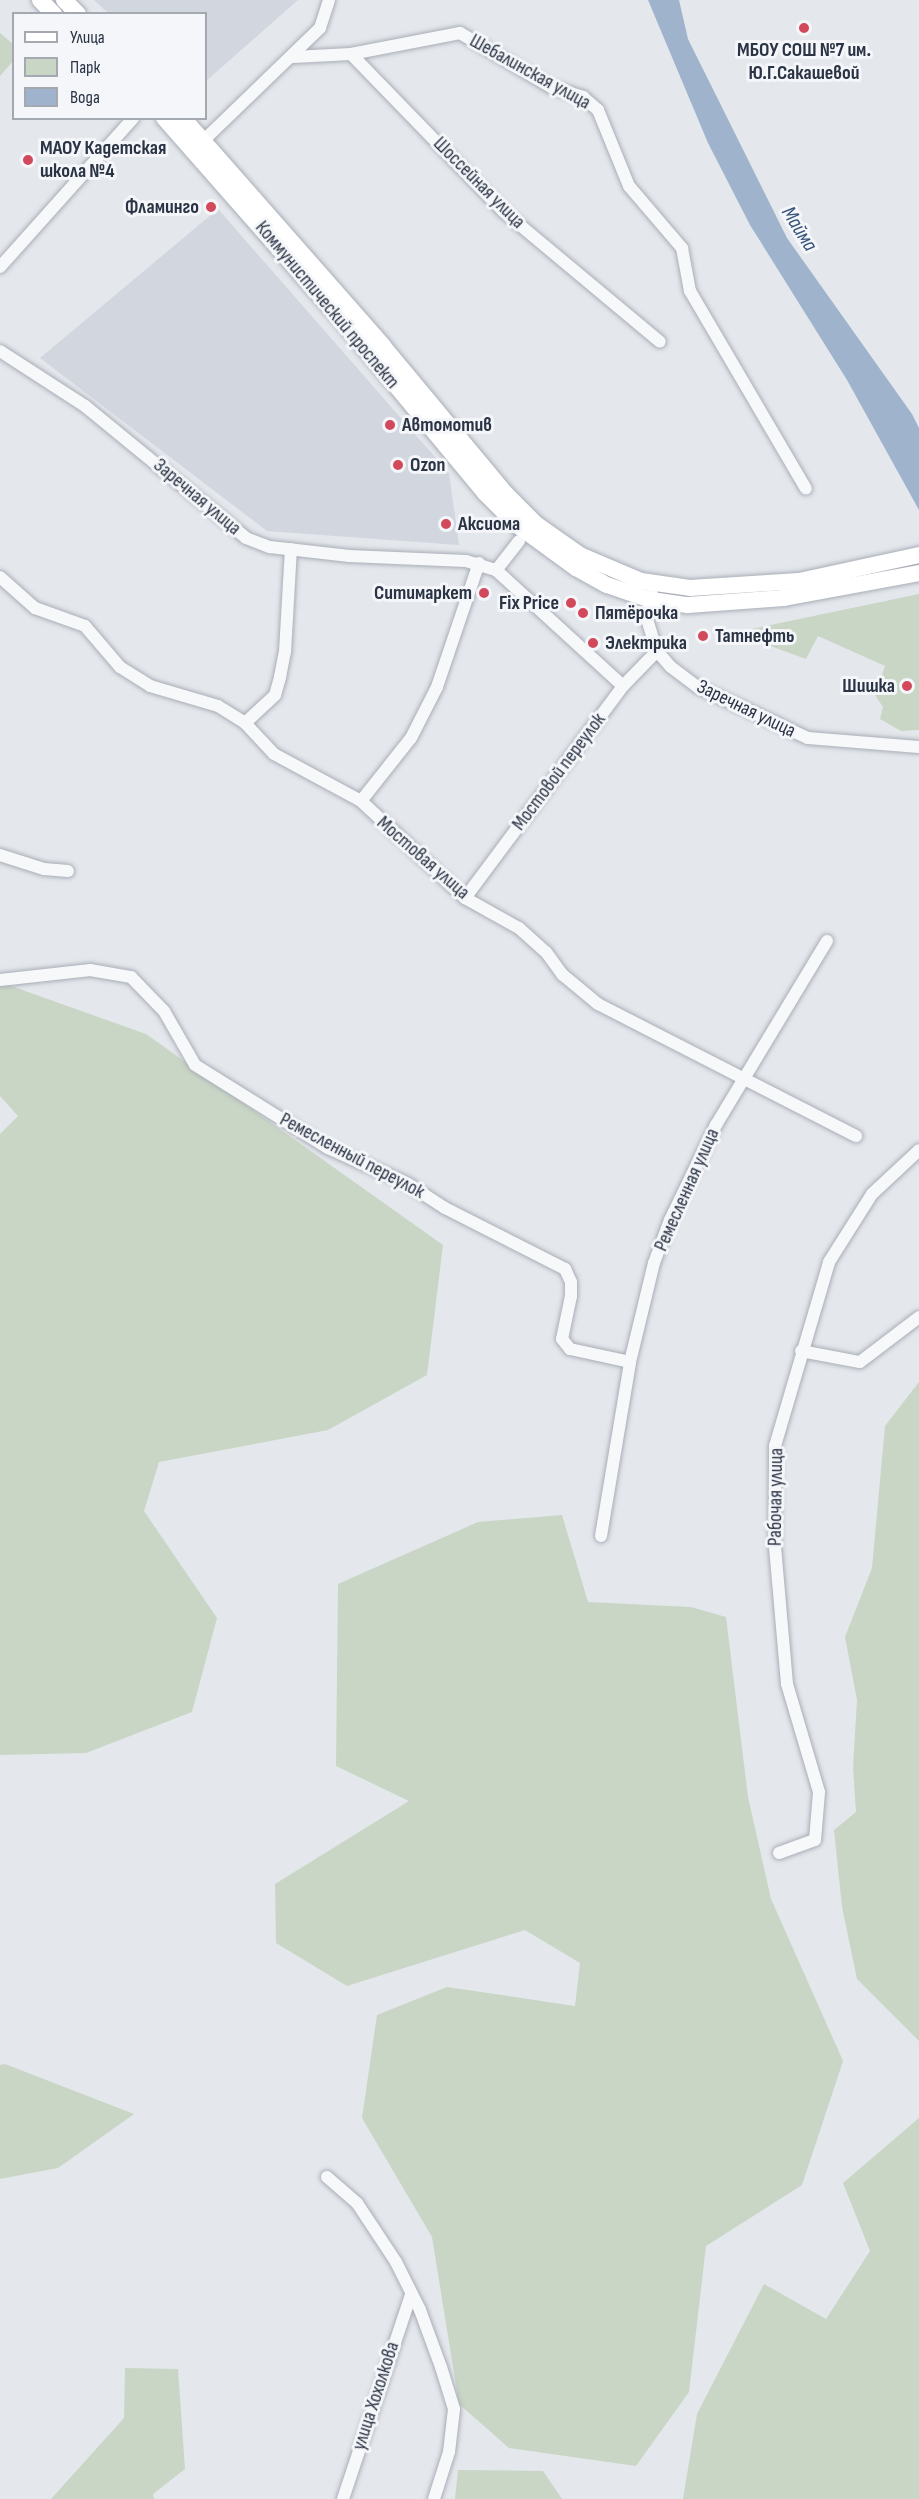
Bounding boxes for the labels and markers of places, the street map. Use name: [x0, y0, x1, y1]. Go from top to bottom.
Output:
marker: МБОУ СОШ №7 им. Ю.Г.Сакашевой: [797, 21, 811, 35]
place label: МБОУ СОШ №7 им. Ю.Г.Сакашевой: [737, 38, 871, 85]
place label: МАОУ Кадетская школа №4: [40, 136, 166, 183]
marker: МАОУ Кадетская школа №4: [21, 153, 35, 167]
place label: Фламинго: [125, 195, 199, 219]
marker: Фламинго: [204, 200, 218, 214]
place label: Автомотив: [402, 413, 492, 437]
marker: Автомотив: [383, 418, 397, 432]
place label: Ozon: [410, 453, 445, 477]
marker: Ozon: [391, 458, 405, 472]
place label: Аксиома: [458, 512, 520, 536]
marker: Аксиома: [439, 517, 453, 531]
place label: Ситимаркет: [374, 581, 472, 605]
marker: Ситимаркет: [477, 586, 491, 600]
place label: Fix Price: [499, 591, 559, 615]
marker: Fix Price: [564, 596, 578, 610]
place label: Пятёрочка: [595, 601, 678, 625]
marker: Пятёрочка: [576, 606, 590, 620]
place label: Татнефть: [715, 624, 794, 648]
marker: Татнефть: [696, 629, 710, 643]
place label: Электрика: [605, 631, 687, 655]
marker: Электрика: [586, 636, 600, 650]
place label: Шишка: [842, 674, 895, 698]
marker: Шишка: [900, 679, 914, 693]

